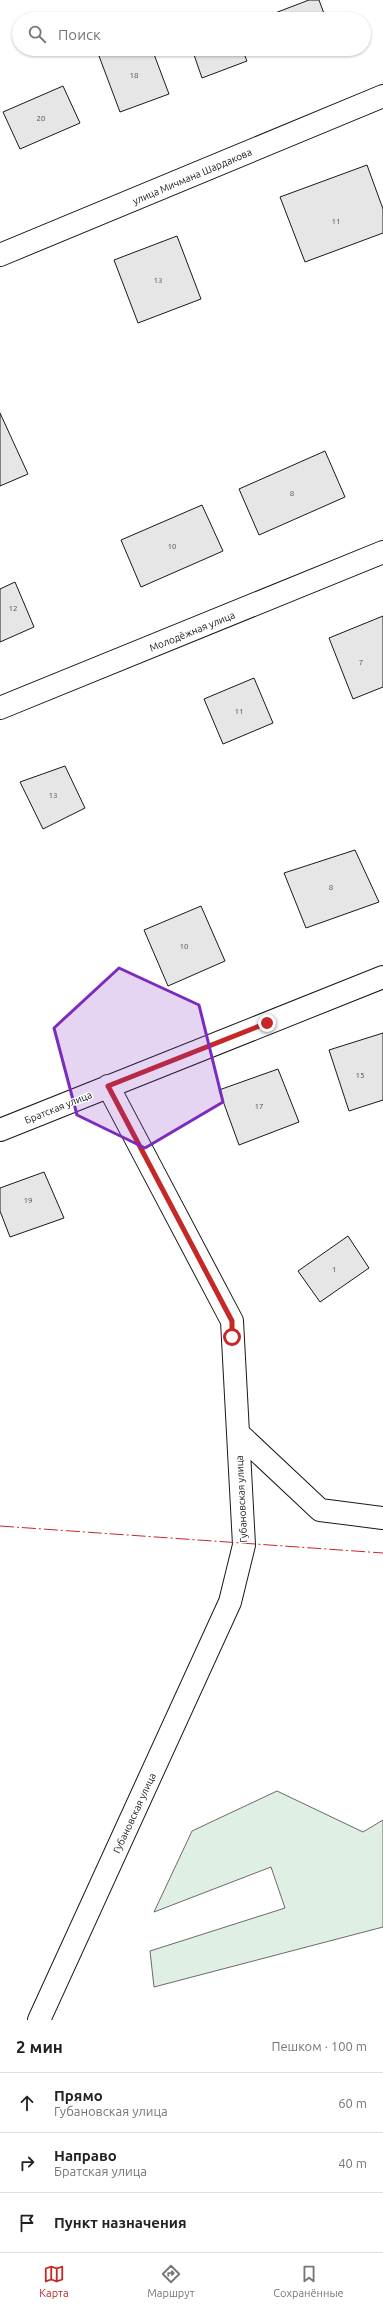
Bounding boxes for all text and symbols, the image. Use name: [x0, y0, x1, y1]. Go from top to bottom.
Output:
search box: [12, 12, 371, 56]
icon: search: [26, 23, 48, 45]
text: Поиск: [58, 26, 101, 43]
house number: 18: [129, 71, 139, 80]
house number: 20: [36, 114, 46, 123]
street label: улица Мичмана Шардакова: [131, 146, 253, 207]
house number: 11: [331, 217, 341, 226]
house number: 13: [153, 276, 163, 285]
house number: 8: [290, 489, 295, 498]
house number: 10: [167, 542, 177, 551]
house number: 12: [8, 604, 18, 613]
street label: Молодёжная улица: [148, 609, 236, 654]
house number: 7: [359, 658, 363, 667]
house number: 11: [234, 707, 244, 716]
house number: 13: [48, 791, 58, 800]
house number: 8: [329, 883, 334, 892]
house number: 10: [179, 942, 189, 951]
route end: [258, 1014, 276, 1032]
house number: 15: [355, 1071, 365, 1080]
street label: Братская улица: [23, 1089, 93, 1126]
house number: 17: [254, 1102, 264, 1111]
house number: 19: [23, 1196, 33, 1205]
house number: 1: [332, 1265, 336, 1274]
route start: [223, 1328, 241, 1346]
street label: Губановская улица: [234, 1455, 249, 1543]
street label: Губановская улица: [111, 1771, 158, 1855]
text: 2 мин: [16, 2037, 63, 2056]
text: Пешком · 100 m: [271, 2039, 367, 2053]
text: Прямо: [54, 2087, 103, 2104]
icon: ahead: [16, 2092, 38, 2114]
text: 60 m: [338, 2096, 367, 2110]
text: Губановская улица: [54, 2104, 168, 2118]
text: Направо: [54, 2147, 117, 2164]
icon: right: [16, 2152, 38, 2174]
text: 40 m: [338, 2156, 367, 2170]
text: Братская улица: [54, 2164, 147, 2178]
icon: arrive: [16, 2212, 38, 2234]
text: Пункт назначения: [54, 2214, 187, 2231]
tab: Карта: [39, 2263, 69, 2299]
tab: Маршрут: [147, 2263, 195, 2299]
tab: Сохранённые: [273, 2263, 344, 2299]

